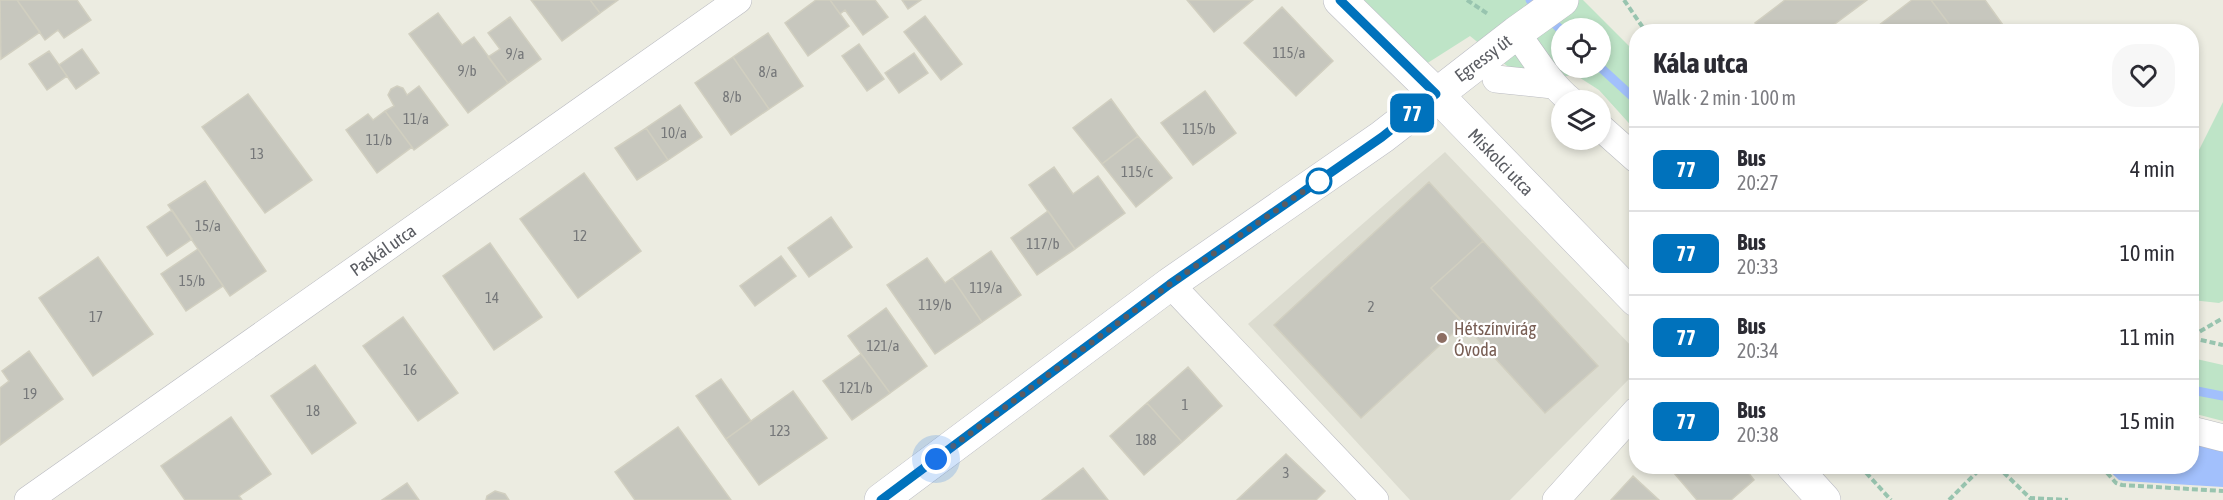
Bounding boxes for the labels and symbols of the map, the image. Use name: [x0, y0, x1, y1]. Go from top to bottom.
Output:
street label: Egressy út: [1451, 30, 1515, 86]
house number: 115/a: [1272, 44, 1306, 61]
house number: 9/a: [505, 45, 525, 62]
house number: 9/b: [457, 62, 477, 79]
house number: 8/a: [758, 63, 778, 80]
house number: 8/b: [722, 88, 742, 105]
line badge: 77: [1385, 94, 1439, 132]
house number: 11/a: [403, 110, 429, 127]
house number: 115/b: [1182, 120, 1216, 137]
house number: 10/a: [661, 124, 687, 141]
street label: Miskolci utca: [1464, 124, 1538, 200]
house number: 11/b: [366, 131, 392, 148]
house number: 13: [250, 145, 264, 162]
house number: 115/c: [1121, 163, 1153, 180]
unlabelled marker: [1306, 168, 1332, 194]
house number: 15/a: [195, 217, 221, 234]
street label: Paskál utca: [346, 220, 420, 280]
house number: 12: [573, 227, 587, 244]
house number: 117/b: [1026, 235, 1060, 252]
house number: 15/b: [179, 272, 205, 289]
house number: 119/a: [969, 279, 1003, 296]
house number: 14: [485, 289, 499, 306]
house number: 119/b: [918, 296, 952, 313]
house number: 2: [1367, 298, 1375, 315]
house number: 17: [89, 308, 103, 325]
place label: Hétszínvirág Óvoda: [1454, 318, 1536, 360]
marker: Hétszínvirág Óvoda: [1435, 331, 1449, 345]
house number: 121/a: [866, 337, 900, 354]
house number: 16: [403, 361, 417, 378]
house number: 121/b: [839, 379, 873, 396]
house number: 19: [23, 385, 37, 402]
house number: 1: [1181, 396, 1189, 413]
house number: 18: [306, 402, 320, 419]
house number: 123: [769, 422, 791, 439]
house number: 188: [1135, 431, 1157, 448]
your location: [921, 444, 951, 474]
house number: 3: [1282, 464, 1290, 481]

